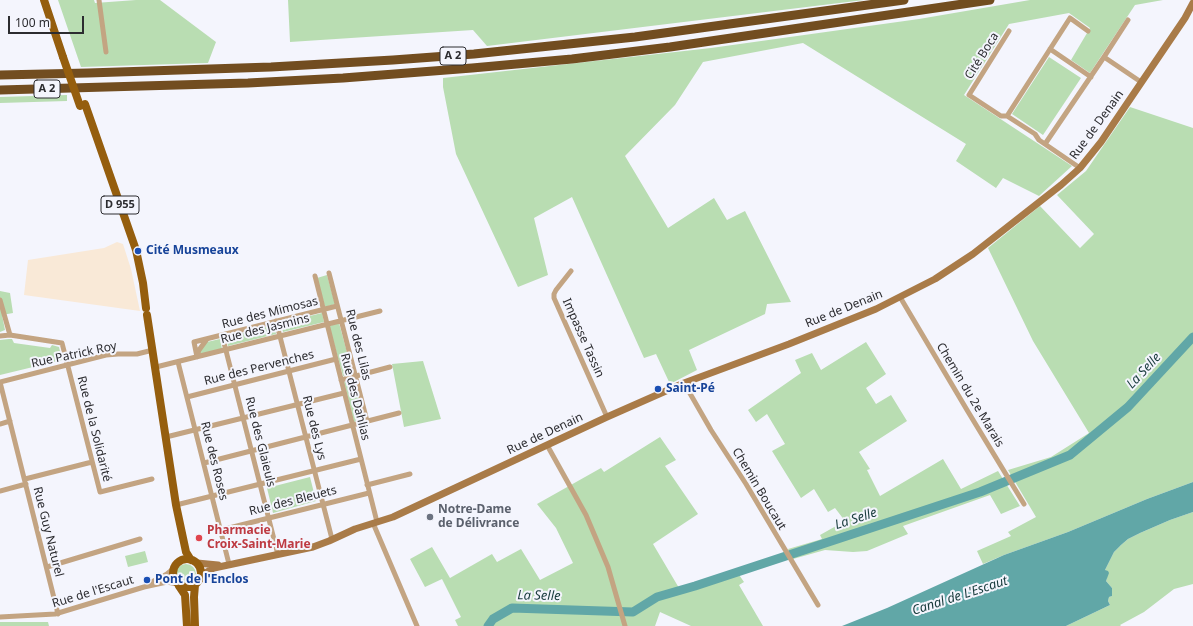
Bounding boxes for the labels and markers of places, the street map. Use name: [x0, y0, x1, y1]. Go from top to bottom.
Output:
place label: Cité Musmeaux: [146, 244, 239, 258]
marker: Cité Musmeaux: [133, 246, 143, 256]
place label: Saint-Pé: [666, 382, 715, 396]
marker: Saint-Pé: [653, 384, 663, 394]
place label: Notre-Dame de Délivrance: [438, 503, 519, 531]
marker: Notre-Dame de Délivrance: [425, 512, 435, 522]
place label: Pharmacie Croix-Saint-Marie: [207, 524, 311, 552]
marker: Pharmacie Croix-Saint-Marie: [194, 533, 204, 543]
place label: Pont de l'Enclos: [155, 573, 249, 587]
marker: Pont de l'Enclos: [142, 575, 152, 585]

